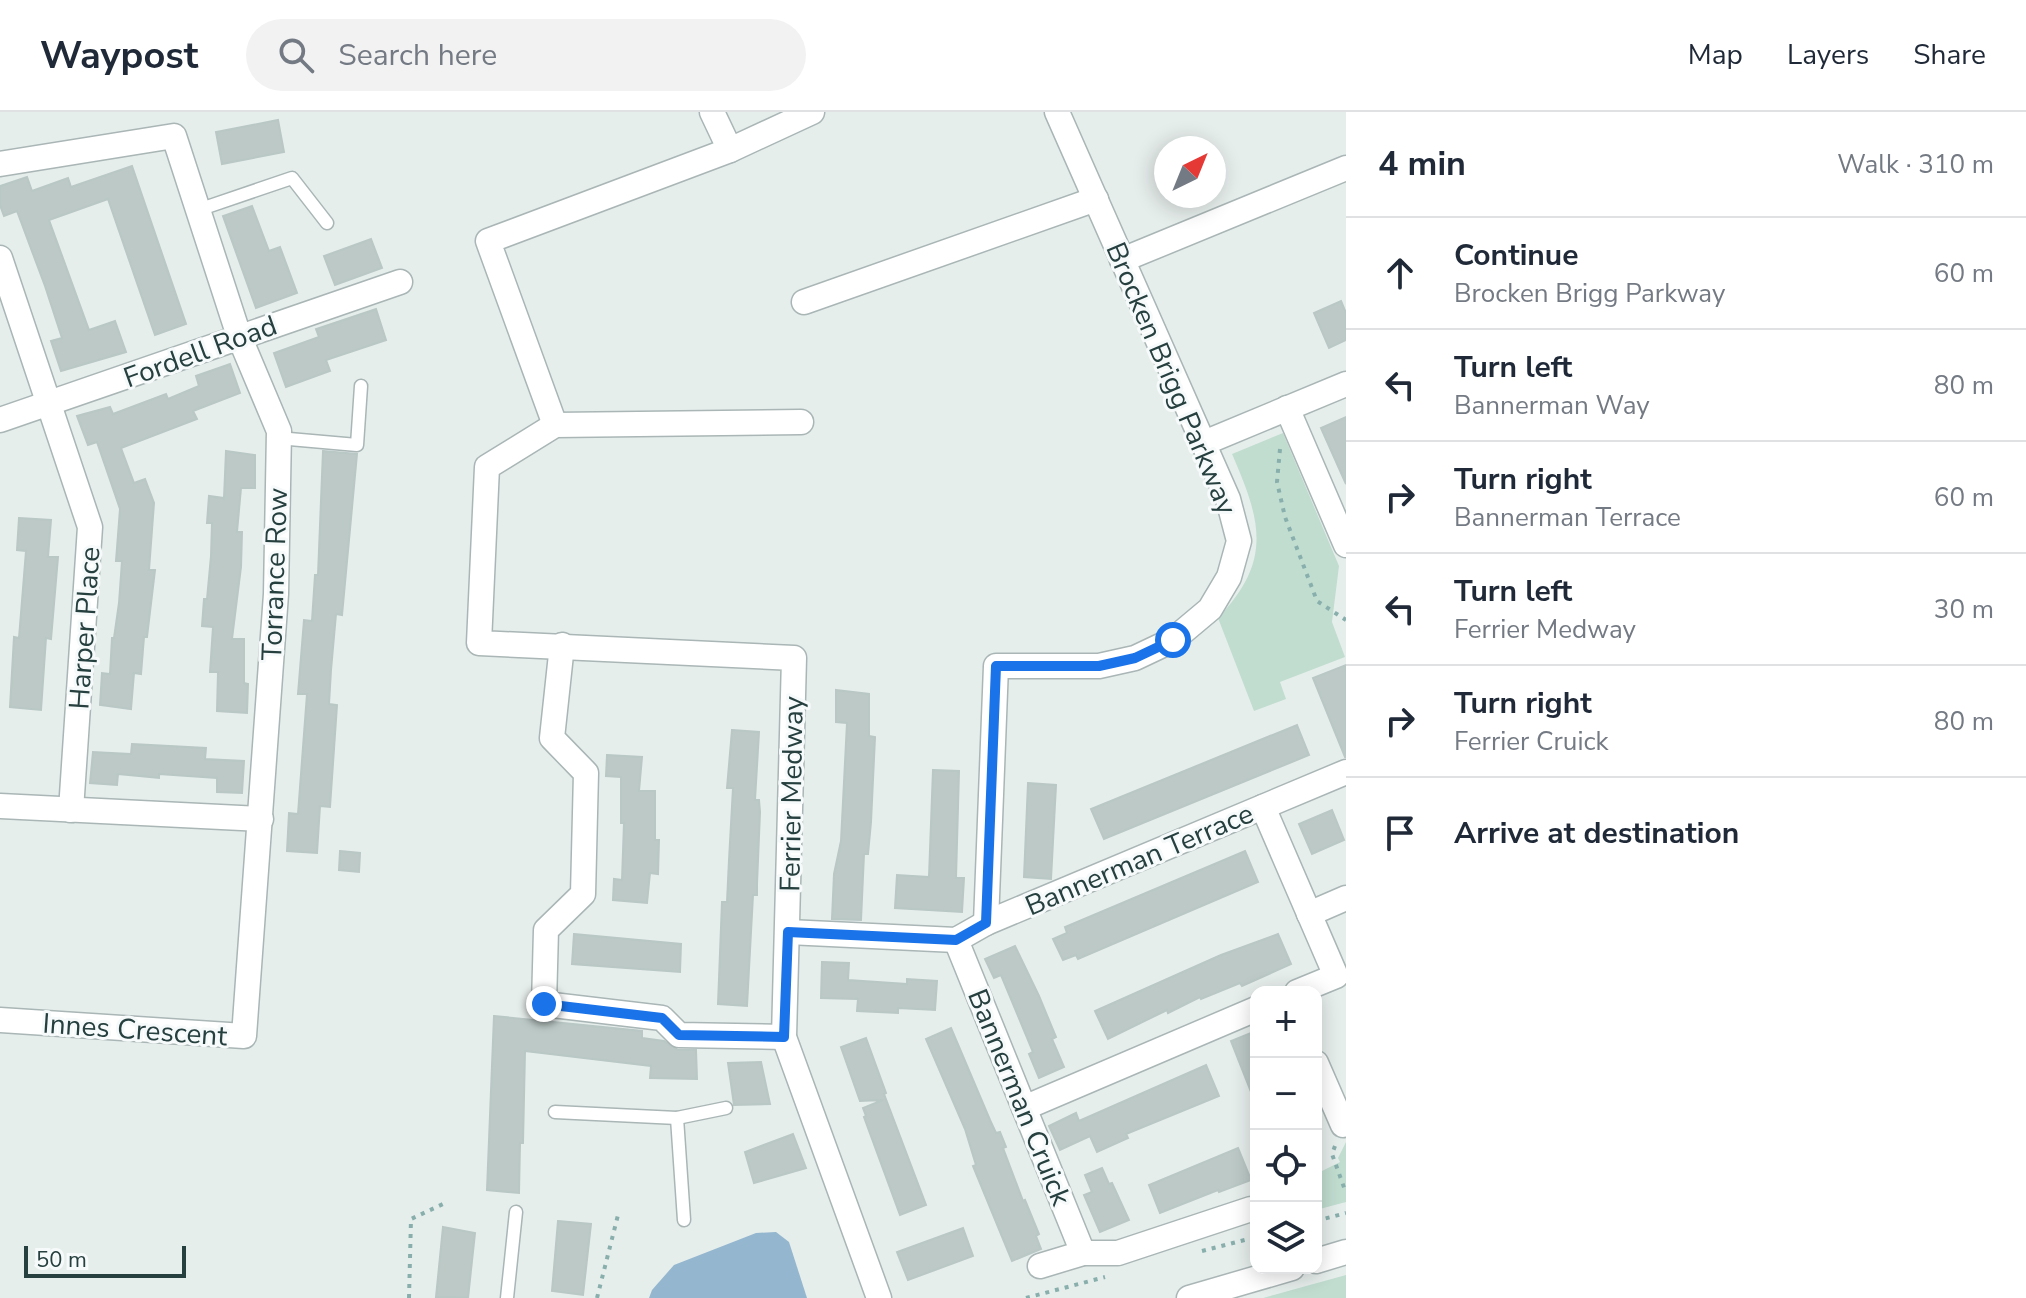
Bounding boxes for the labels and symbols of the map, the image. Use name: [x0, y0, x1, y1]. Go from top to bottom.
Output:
north arrow: [1154, 136, 1226, 208]
street label: Brocken Brigg Parkway: [1096, 236, 1246, 521]
street label: Fordell Road: [118, 307, 282, 397]
street label: Torrance Row: [253, 487, 297, 661]
street label: Harper Place: [60, 545, 110, 711]
route start: [1155, 622, 1191, 658]
street label: Ferrier Medway: [771, 695, 813, 892]
street label: Bannerman Terrace: [1019, 795, 1259, 925]
street label: Bannerman Cruick: [958, 983, 1080, 1212]
route end: [526, 986, 562, 1022]
street label: Innes Crescent: [41, 1005, 229, 1055]
scale bar: [24, 1242, 186, 1278]

